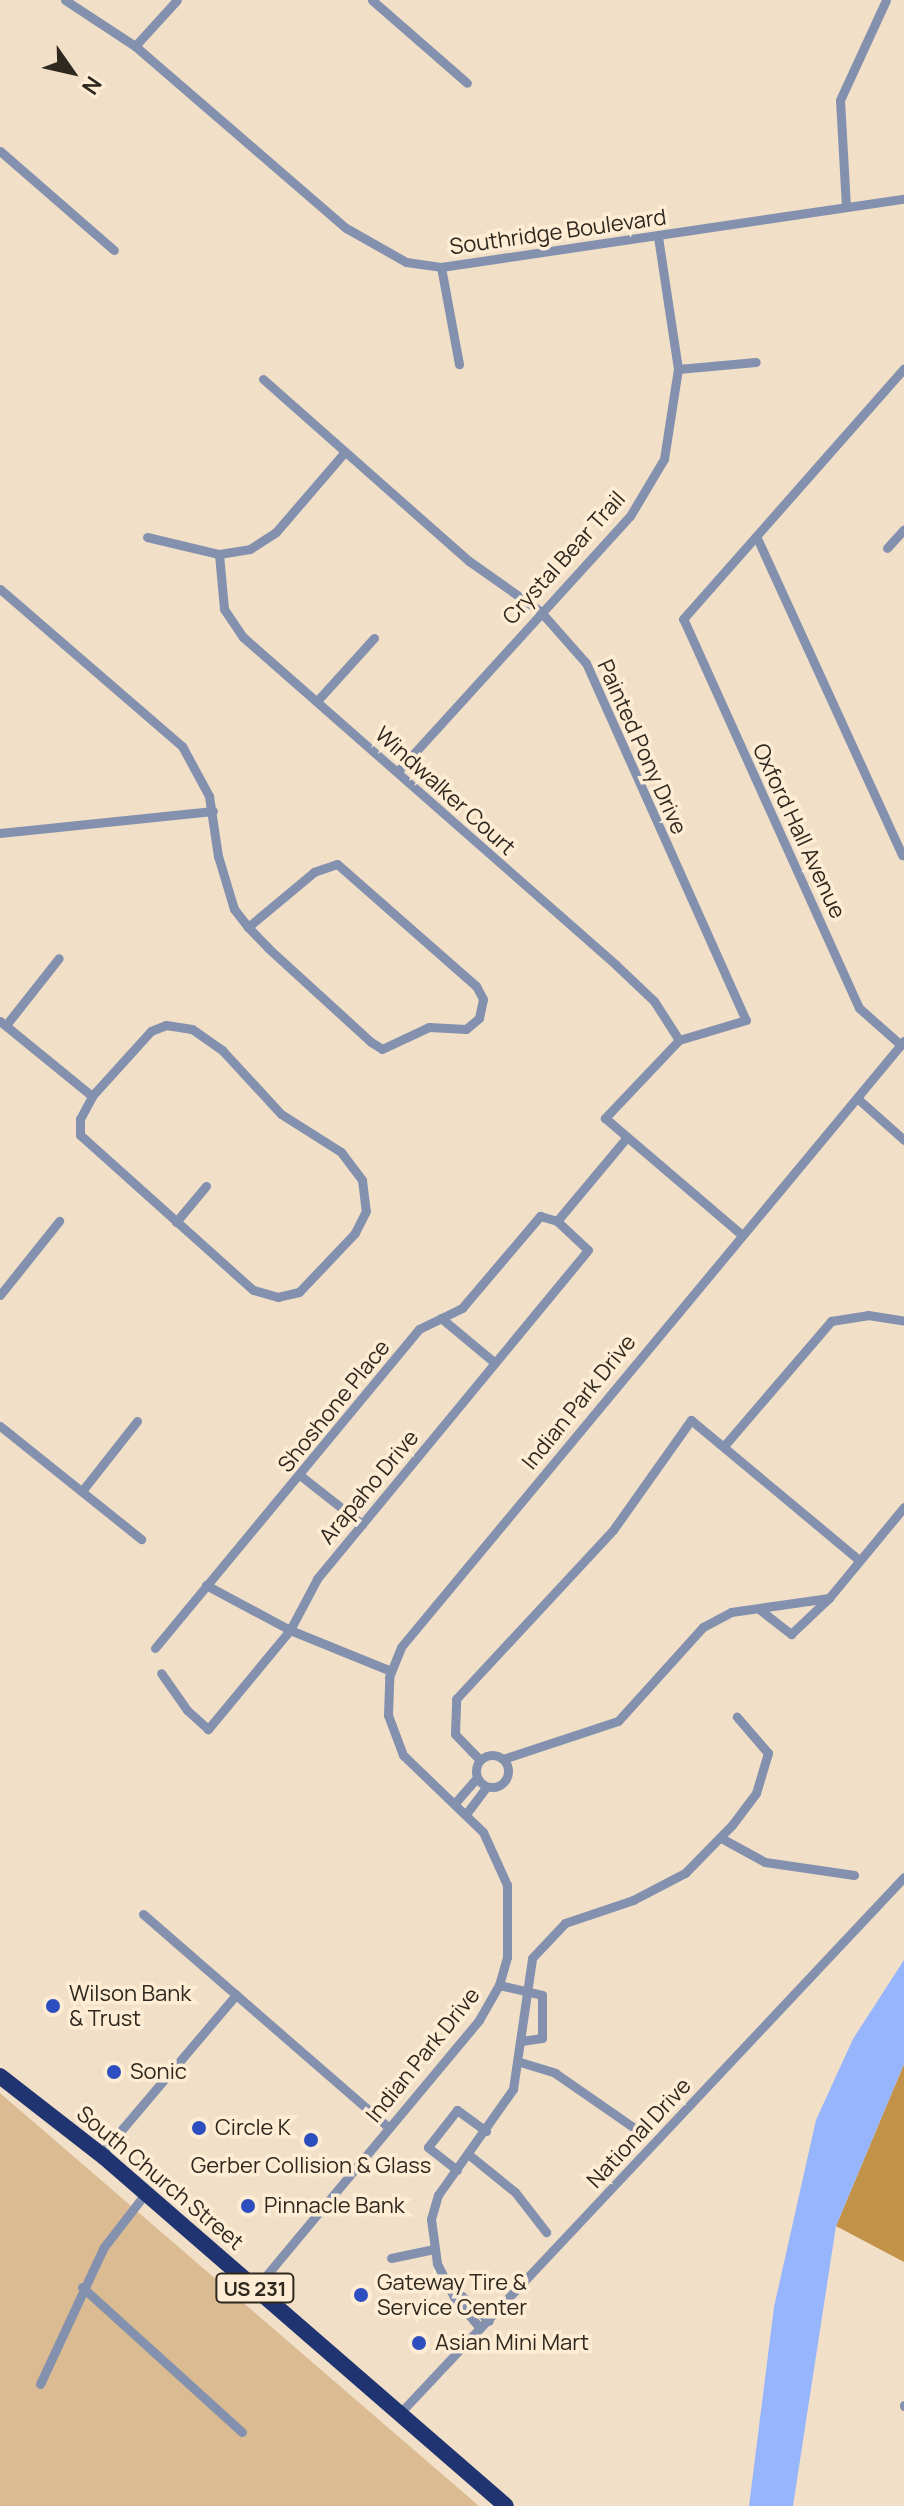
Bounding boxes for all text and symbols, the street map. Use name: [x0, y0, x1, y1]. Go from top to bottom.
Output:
north arrow: [32, 32, 112, 112]
text: N: [75, 70, 109, 100]
street label: Southridge Boulevard: [448, 204, 668, 260]
street label: Crystal Bear Trail: [497, 486, 631, 630]
street label: Painted Pony Drive: [592, 656, 692, 838]
street label: Windwalker Court: [370, 721, 520, 861]
street label: Oxford Hall Avenue: [747, 739, 851, 923]
street label: Indian Park Drive: [517, 1329, 641, 1475]
street label: Shoshone Place: [273, 1334, 395, 1478]
street label: Arapaho Drive: [314, 1425, 424, 1549]
place label: Wilson Bank & Trust: [69, 1980, 191, 2032]
street label: Indian Park Drive: [361, 1982, 485, 2128]
marker: Wilson Bank & Trust: [44, 1997, 62, 2015]
place label: Sonic: [130, 2059, 187, 2085]
marker: Sonic: [105, 2063, 123, 2081]
street label: National Drive: [581, 2073, 697, 2193]
street label: South Church Street: [71, 2100, 249, 2256]
place label: Circle K: [215, 2115, 291, 2141]
marker: Circle K: [190, 2119, 208, 2137]
marker: Gerber Collision & Glass: [302, 2131, 320, 2149]
place label: Gerber Collision & Glass: [191, 2153, 431, 2179]
place label: Pinnacle Bank: [264, 2193, 405, 2219]
marker: Pinnacle Bank: [239, 2197, 257, 2215]
place label: Gateway Tire & Service Center: [377, 2269, 527, 2320]
road number: US 231: [215, 2272, 295, 2304]
marker: Gateway Tire & Service Center: [352, 2286, 370, 2304]
place label: Asian Mini Mart: [435, 2330, 589, 2356]
marker: Asian Mini Mart: [410, 2334, 428, 2352]

